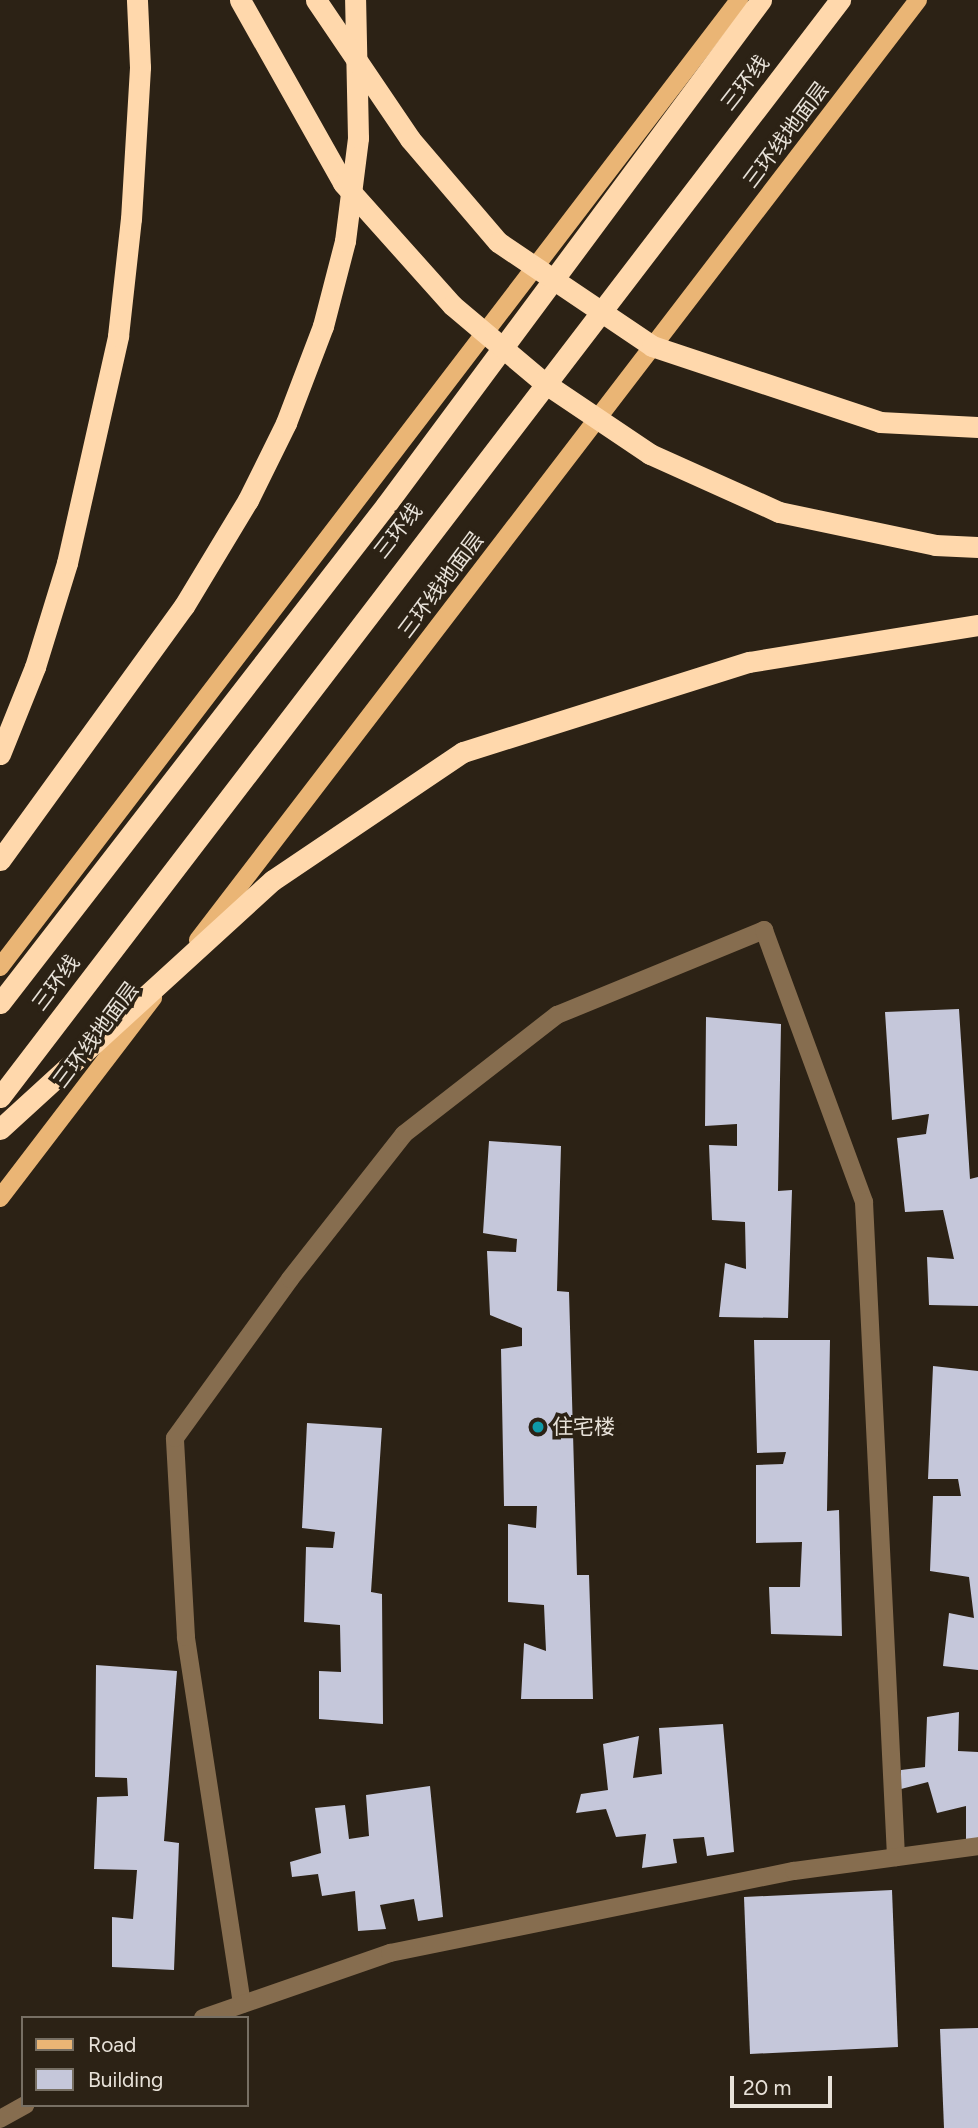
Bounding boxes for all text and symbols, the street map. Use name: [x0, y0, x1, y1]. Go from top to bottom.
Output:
street label: 三环线: [716, 50, 774, 116]
street label: 三环线地面层: [738, 77, 834, 193]
street label: 三环线: [369, 498, 427, 564]
street label: 三环线地面层: [393, 527, 489, 643]
street label: 三环线: [27, 950, 85, 1016]
street label: 三环线地面层: [48, 977, 144, 1093]
place label: 住宅楼: [552, 1414, 615, 1440]
marker: 住宅楼: [530, 1419, 546, 1435]
legend: [21, 2016, 248, 2107]
text: Road: [88, 2032, 136, 2057]
scale bar: [733, 2062, 834, 2106]
text: Building: [88, 2067, 163, 2092]
text: 20 m: [743, 2075, 791, 2100]

